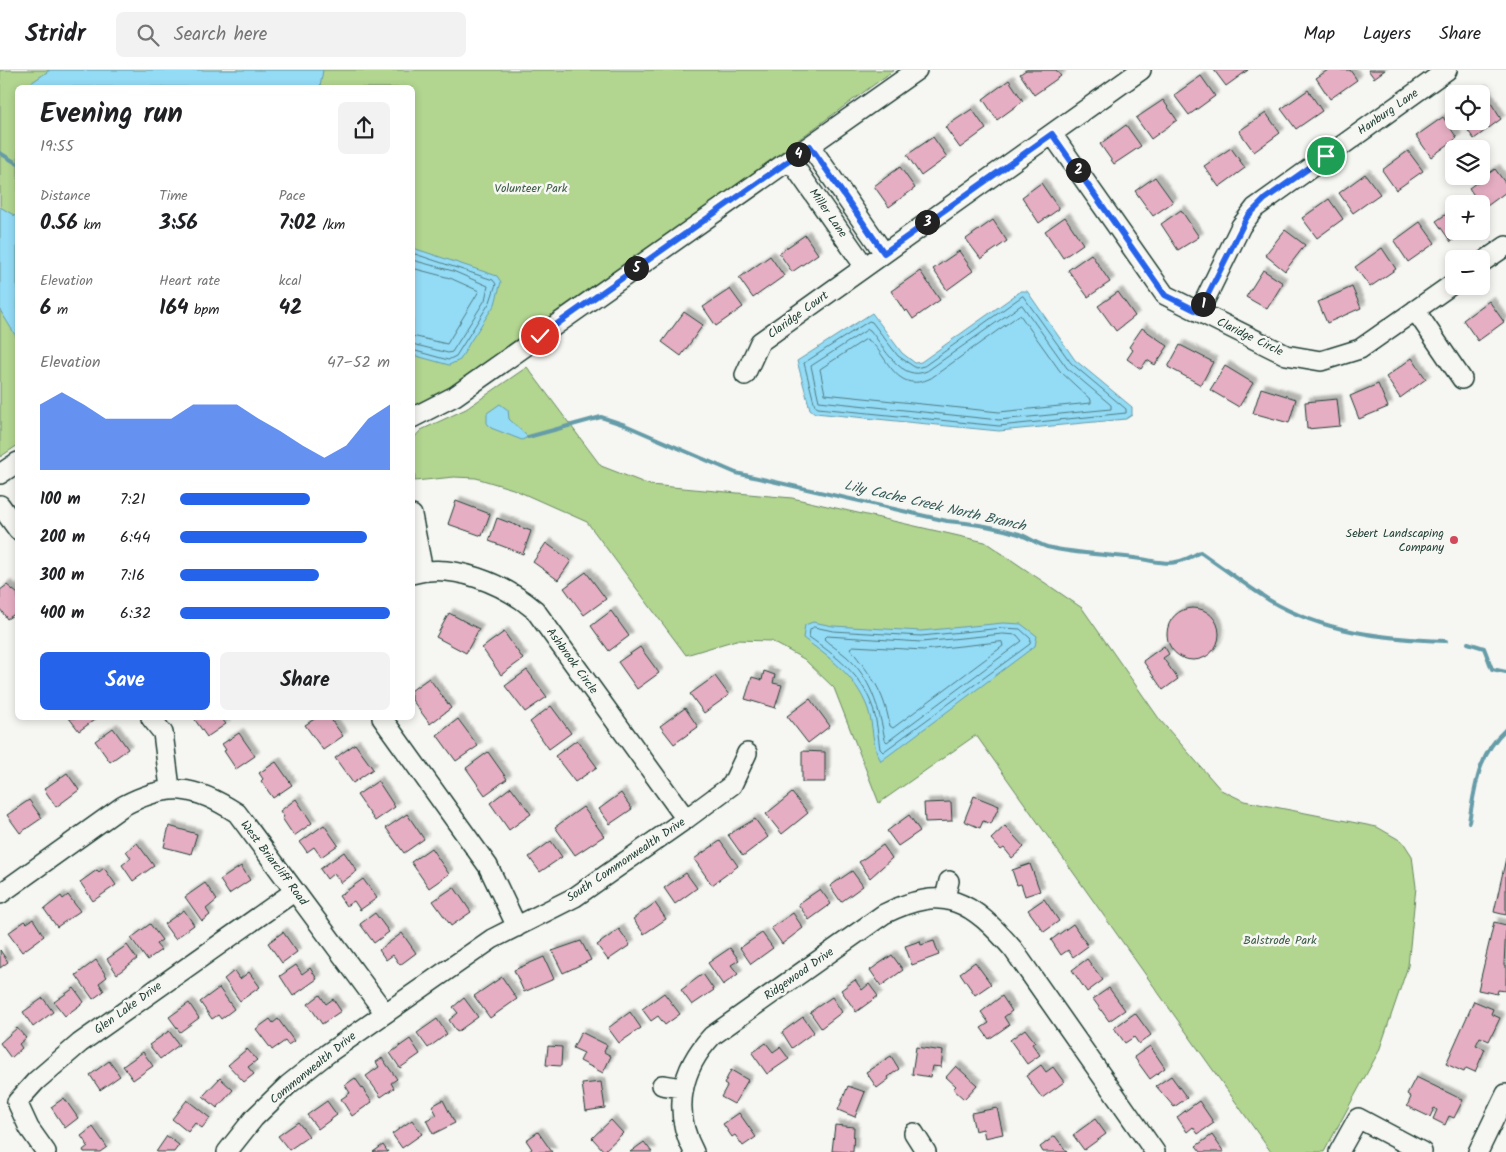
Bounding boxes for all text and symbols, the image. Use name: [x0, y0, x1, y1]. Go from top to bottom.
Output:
search box: [116, 12, 466, 57]
text: Stridr: [25, 15, 86, 54]
text: Search here: [174, 20, 267, 50]
text: Map: [1304, 20, 1335, 49]
text: Layers: [1363, 20, 1411, 49]
text: Share: [1439, 20, 1481, 49]
icon: search: [134, 21, 162, 49]
street label: Hanburg Lane: [1354, 84, 1423, 140]
map controls: [1445, 85, 1490, 295]
button: locate: [1445, 85, 1490, 130]
text: Evening run: [40, 92, 183, 137]
button: share: [338, 102, 390, 154]
text: 19:55: [40, 134, 74, 159]
pin: [1305, 135, 1347, 177]
button: layers: [1445, 140, 1490, 185]
pin: 4: [786, 142, 810, 166]
icon: arrive: [1312, 142, 1340, 170]
text: 4: [795, 143, 802, 165]
pin: 2: [1066, 158, 1090, 182]
text: 2: [1074, 159, 1083, 181]
park label: Volunteer Park: [495, 179, 568, 198]
street label: Miller Lane: [804, 184, 852, 242]
text: Distance: [40, 185, 90, 207]
text: Time: [159, 185, 188, 207]
text: Pace: [279, 185, 305, 207]
button: +: [1445, 195, 1490, 240]
text: 0.56: [40, 207, 78, 240]
text: 3:56: [159, 207, 198, 240]
text: 7:02: [279, 207, 317, 240]
pin: 3: [914, 210, 940, 234]
text: 3: [924, 211, 931, 233]
text: km: [78, 214, 101, 236]
text: /km: [317, 214, 345, 236]
button: −: [1445, 250, 1490, 295]
pin: 5: [624, 256, 648, 280]
text: 5: [633, 257, 640, 279]
text: Elevation: [40, 270, 93, 292]
text: Heart rate: [159, 270, 220, 292]
text: kcal: [279, 270, 301, 292]
street label: Claridge Court: [763, 286, 833, 344]
text: 6: [40, 292, 51, 325]
text: 164: [159, 292, 189, 325]
text: 42: [279, 292, 302, 325]
pin: 1: [1190, 292, 1216, 316]
text: 1: [1201, 293, 1206, 315]
text: m: [51, 299, 68, 321]
text: bpm: [189, 299, 219, 321]
street label: Claridge Circle: [1213, 313, 1287, 362]
pin: [519, 315, 561, 357]
icon: check: [526, 322, 554, 350]
text: Elevation: [40, 350, 101, 375]
text: 47–52 m: [327, 350, 390, 375]
water label: Lily Cache Creek North Branch: [842, 474, 1029, 538]
text: 100 m: [40, 487, 81, 512]
text: 7:21: [120, 487, 146, 512]
place label: Sebert Landscaping Company: [1346, 524, 1444, 557]
text: 200 m: [40, 525, 85, 550]
text: 6:44: [120, 525, 150, 550]
marker: Sebert Landscaping Company: [1448, 534, 1460, 546]
text: 300 m: [40, 563, 84, 588]
text: 7:16: [120, 563, 145, 588]
text: 400 m: [40, 601, 84, 626]
text: 6:32: [120, 601, 151, 626]
street label: Ashbrook Circle: [541, 624, 603, 699]
button: Save: [40, 652, 210, 710]
button: Share: [220, 652, 390, 710]
street label: South Commonwealth Drive: [563, 813, 690, 907]
street label: West Briarcliff Road: [236, 816, 313, 910]
park label: Balstrode Park: [1243, 931, 1317, 950]
street label: Ridgewood Drive: [760, 942, 838, 1005]
street label: Glen Lake Drive: [90, 976, 166, 1039]
street label: Commonwealth Drive: [266, 1027, 361, 1109]

